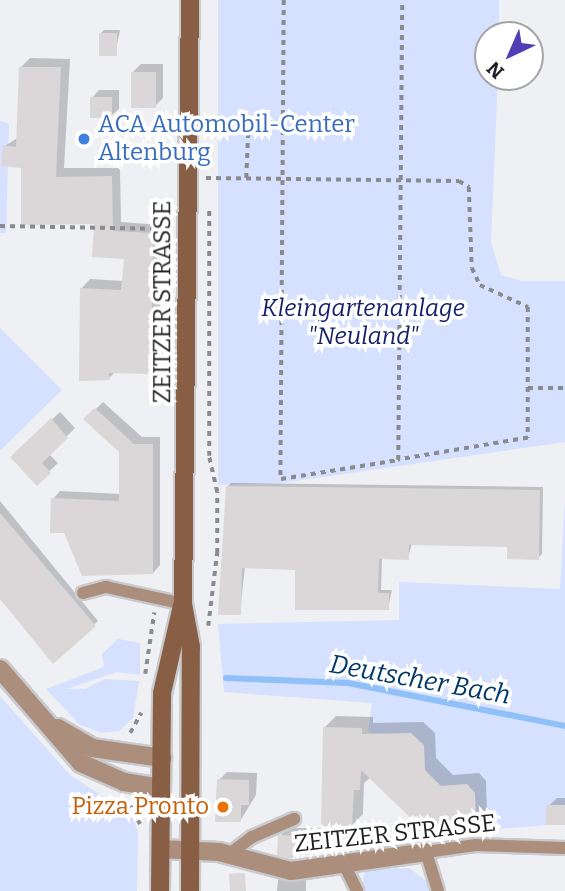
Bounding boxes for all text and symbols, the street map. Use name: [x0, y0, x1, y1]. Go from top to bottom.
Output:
north arrow: [474, 21, 544, 91]
text: N: [482, 57, 509, 83]
place label: ACA Automobil-Center Altenburg: [98, 111, 355, 167]
marker: ACA Automobil-Center Altenburg: [76, 131, 92, 147]
street label: ZEITZER STRASSE: [149, 201, 177, 403]
park label: Kleingartenanlage "Neuland": [261, 295, 465, 351]
water label: Deutscher Bach: [327, 649, 513, 711]
place label: Pizza Pronto: [71, 793, 209, 821]
marker: Pizza Pronto: [215, 799, 231, 815]
street label: ZEITZER STRASSE: [293, 809, 497, 859]

